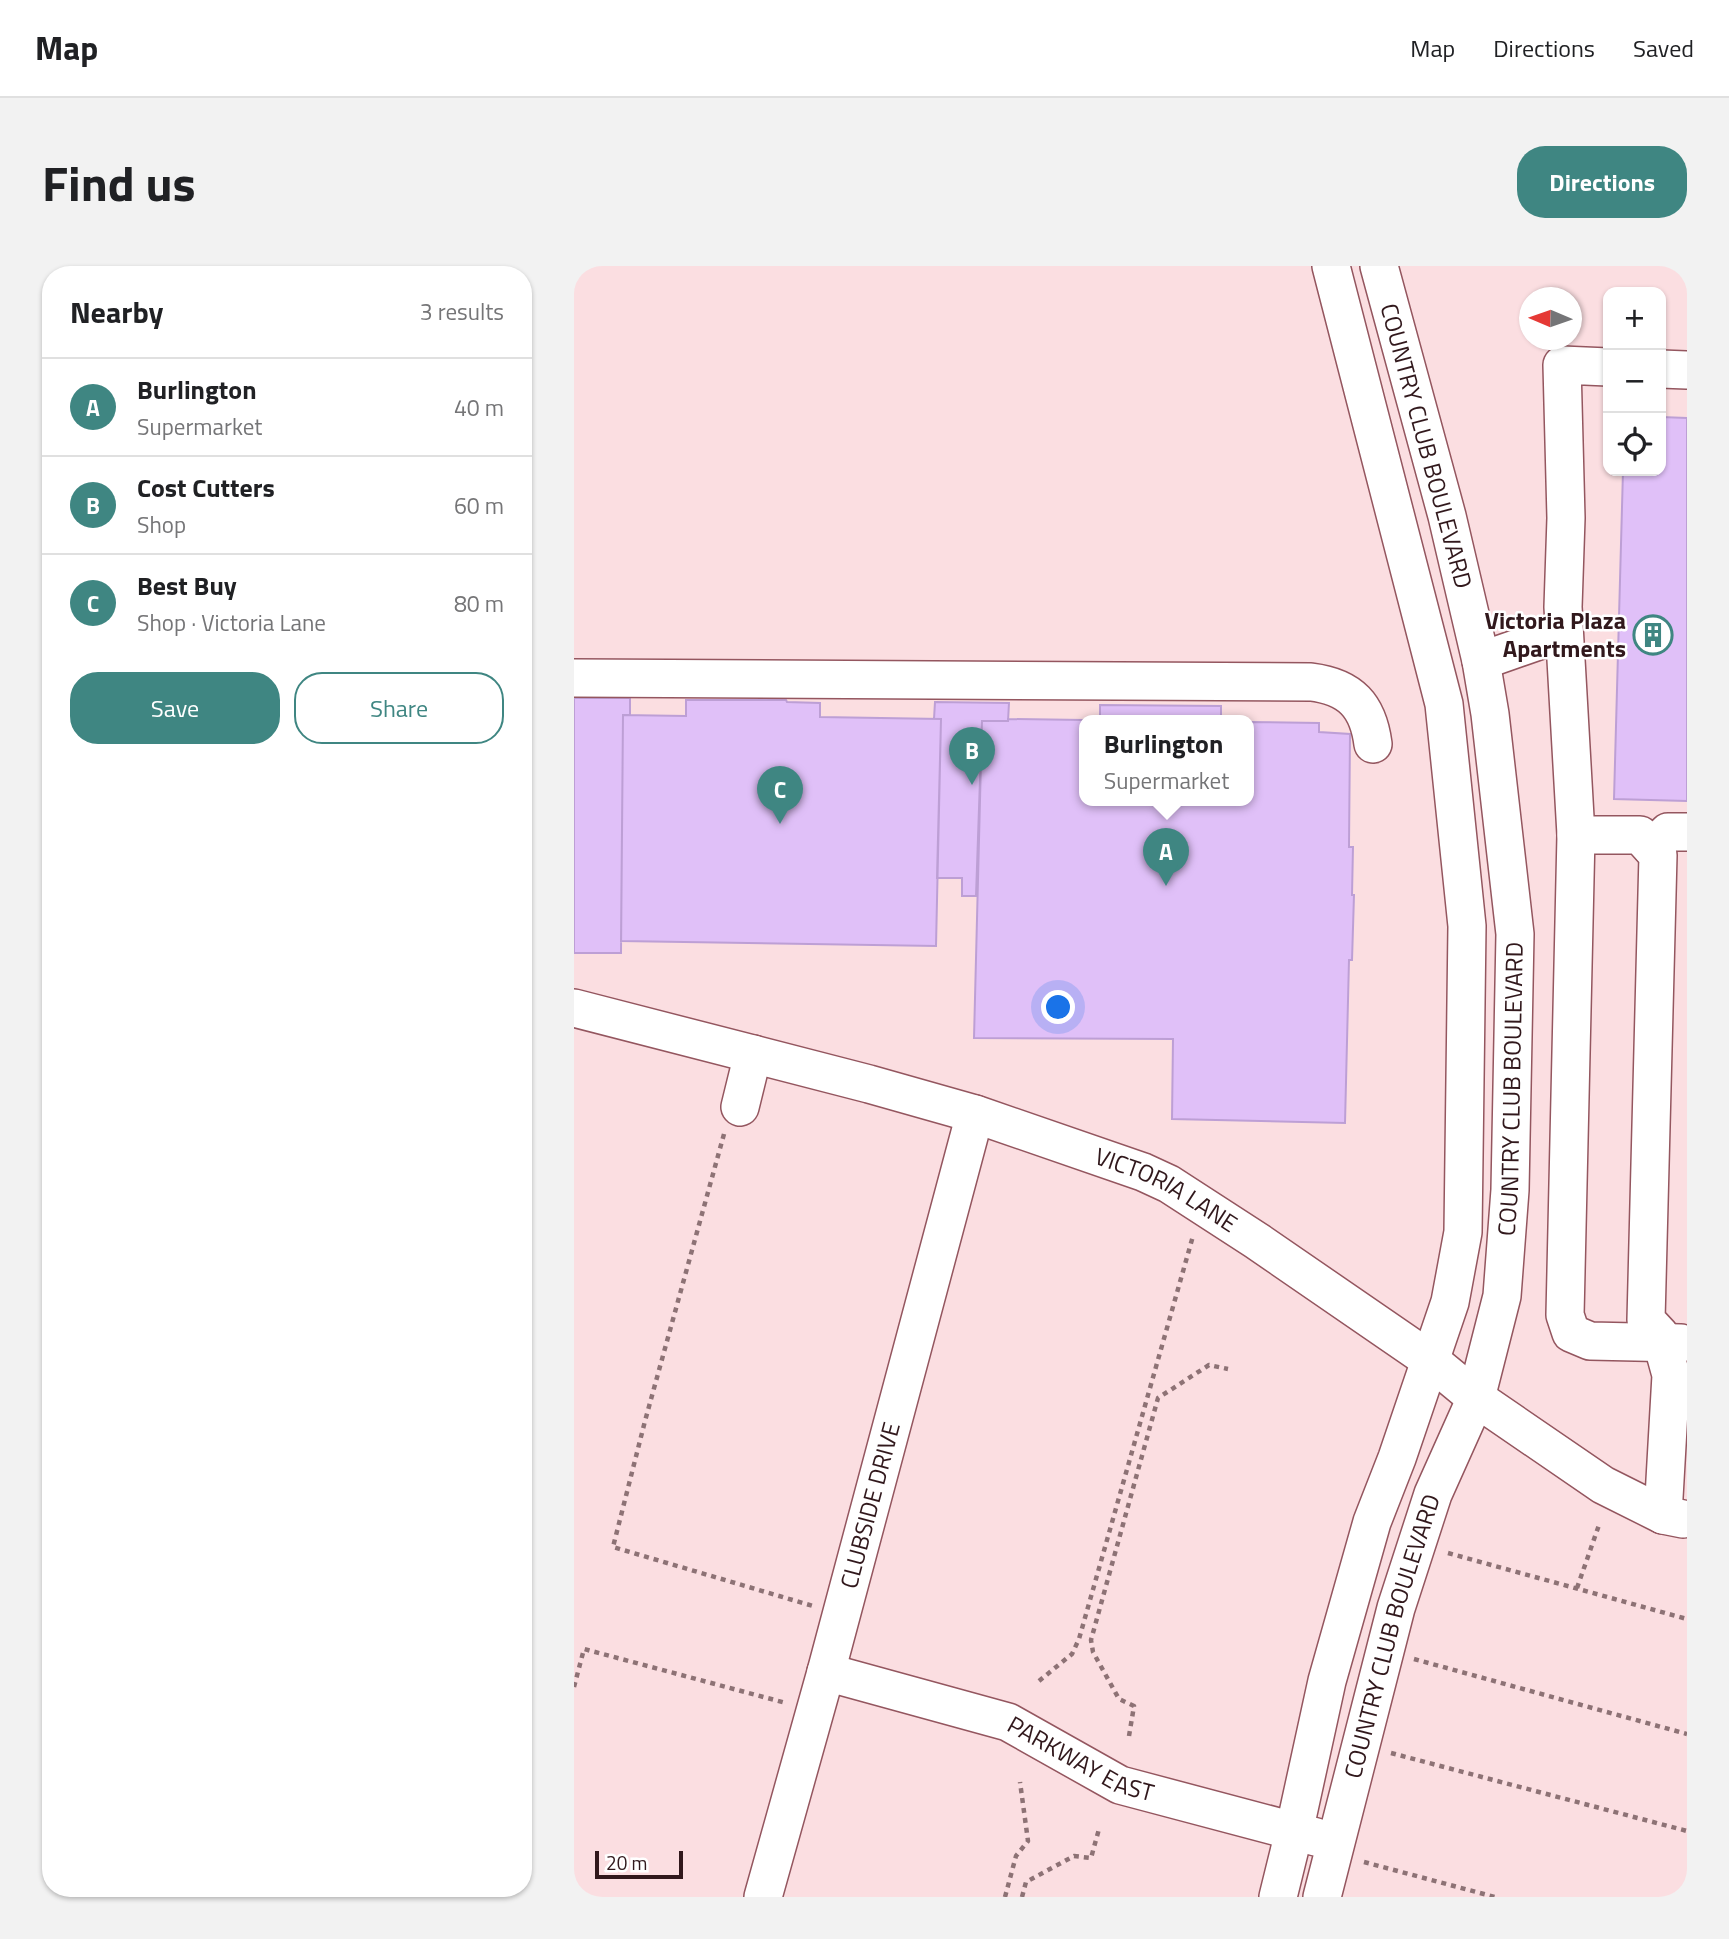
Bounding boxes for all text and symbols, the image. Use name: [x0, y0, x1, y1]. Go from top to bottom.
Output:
text: Map: [35, 23, 98, 73]
text: Map: [1410, 30, 1455, 66]
text: Directions: [1493, 30, 1595, 66]
text: Saved: [1633, 30, 1694, 66]
text: Find us: [42, 145, 196, 220]
button: Directions: [1517, 146, 1687, 218]
north arrow: [1519, 287, 1582, 350]
map controls: [1603, 287, 1666, 476]
button: +: [1603, 287, 1666, 350]
text: Nearby: [70, 289, 163, 335]
text: 3 results: [420, 294, 504, 329]
street label: COUNTRY CLUB BOULEVARD: [1372, 299, 1482, 592]
button: −: [1603, 350, 1666, 413]
text: Burlington: [137, 370, 257, 409]
text: A: [86, 390, 100, 425]
text: 40 m: [454, 390, 504, 425]
text: Supermarket: [137, 409, 262, 444]
button: locate: [1603, 413, 1666, 476]
text: Cost Cutters: [137, 468, 275, 507]
text: B: [86, 488, 100, 523]
text: 60 m: [454, 488, 504, 523]
text: Shop: [137, 507, 186, 542]
text: Best Buy: [137, 566, 237, 605]
text: C: [87, 586, 99, 621]
text: 80 m: [454, 586, 504, 621]
place label: Victoria Plaza Apartments: [1484, 602, 1626, 666]
text: Shop · Victoria Lane: [137, 605, 326, 640]
building icon: Victoria Plaza Apartments: [1632, 614, 1674, 656]
button: Save: [70, 672, 280, 744]
button: Share: [294, 672, 504, 744]
popup: [1079, 715, 1254, 806]
text: Burlington: [1104, 724, 1223, 763]
pin: B: [949, 727, 995, 785]
text: Supermarket: [1104, 763, 1229, 798]
pin: C: [757, 766, 803, 824]
pin: A: [1143, 828, 1189, 886]
street label: COUNTRY CLUB BOULEVARD: [1488, 942, 1532, 1237]
your location: [1041, 990, 1075, 1024]
street label: VICTORIA LANE: [1090, 1138, 1245, 1241]
street label: CLUBSIDE DRIVE: [830, 1418, 909, 1592]
street label: COUNTRY CLUB BOULEVARD: [1334, 1489, 1449, 1782]
street label: PARKWAY EAST: [1001, 1706, 1159, 1810]
scale bar: [595, 1848, 682, 1880]
text: 20 m: [606, 1848, 647, 1877]

